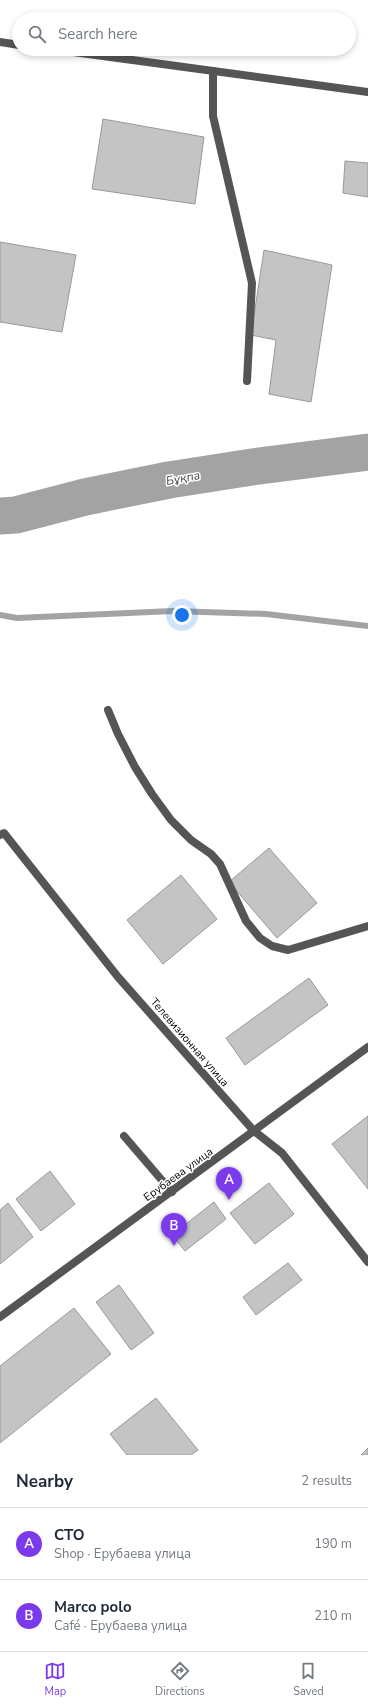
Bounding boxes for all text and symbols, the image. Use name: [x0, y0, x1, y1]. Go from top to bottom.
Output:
search box: [12, 12, 356, 56]
icon: search: [26, 23, 48, 45]
text: Search here: [58, 24, 138, 44]
water label: Бұқпа: [165, 467, 201, 489]
your location: [172, 605, 192, 625]
street label: Телевизионная улица: [147, 995, 232, 1090]
street label: Ерубаева улица: [141, 1144, 216, 1205]
pin: A: [216, 1167, 242, 1200]
pin: B: [161, 1213, 187, 1246]
text: Nearby: [16, 1470, 73, 1493]
text: 2 results: [301, 1472, 352, 1490]
text: СТО: [54, 1525, 85, 1545]
text: A: [24, 1535, 34, 1553]
text: 190 m: [314, 1535, 352, 1553]
text: Shop · Ерубаева улица: [54, 1545, 191, 1563]
text: Marco polo: [54, 1597, 132, 1617]
text: B: [25, 1607, 33, 1625]
text: 210 m: [314, 1607, 352, 1625]
text: Café · Ерубаева улица: [54, 1617, 187, 1635]
tab: Map: [44, 1660, 66, 1699]
tab: Directions: [155, 1660, 205, 1699]
tab: Saved: [293, 1660, 324, 1699]

